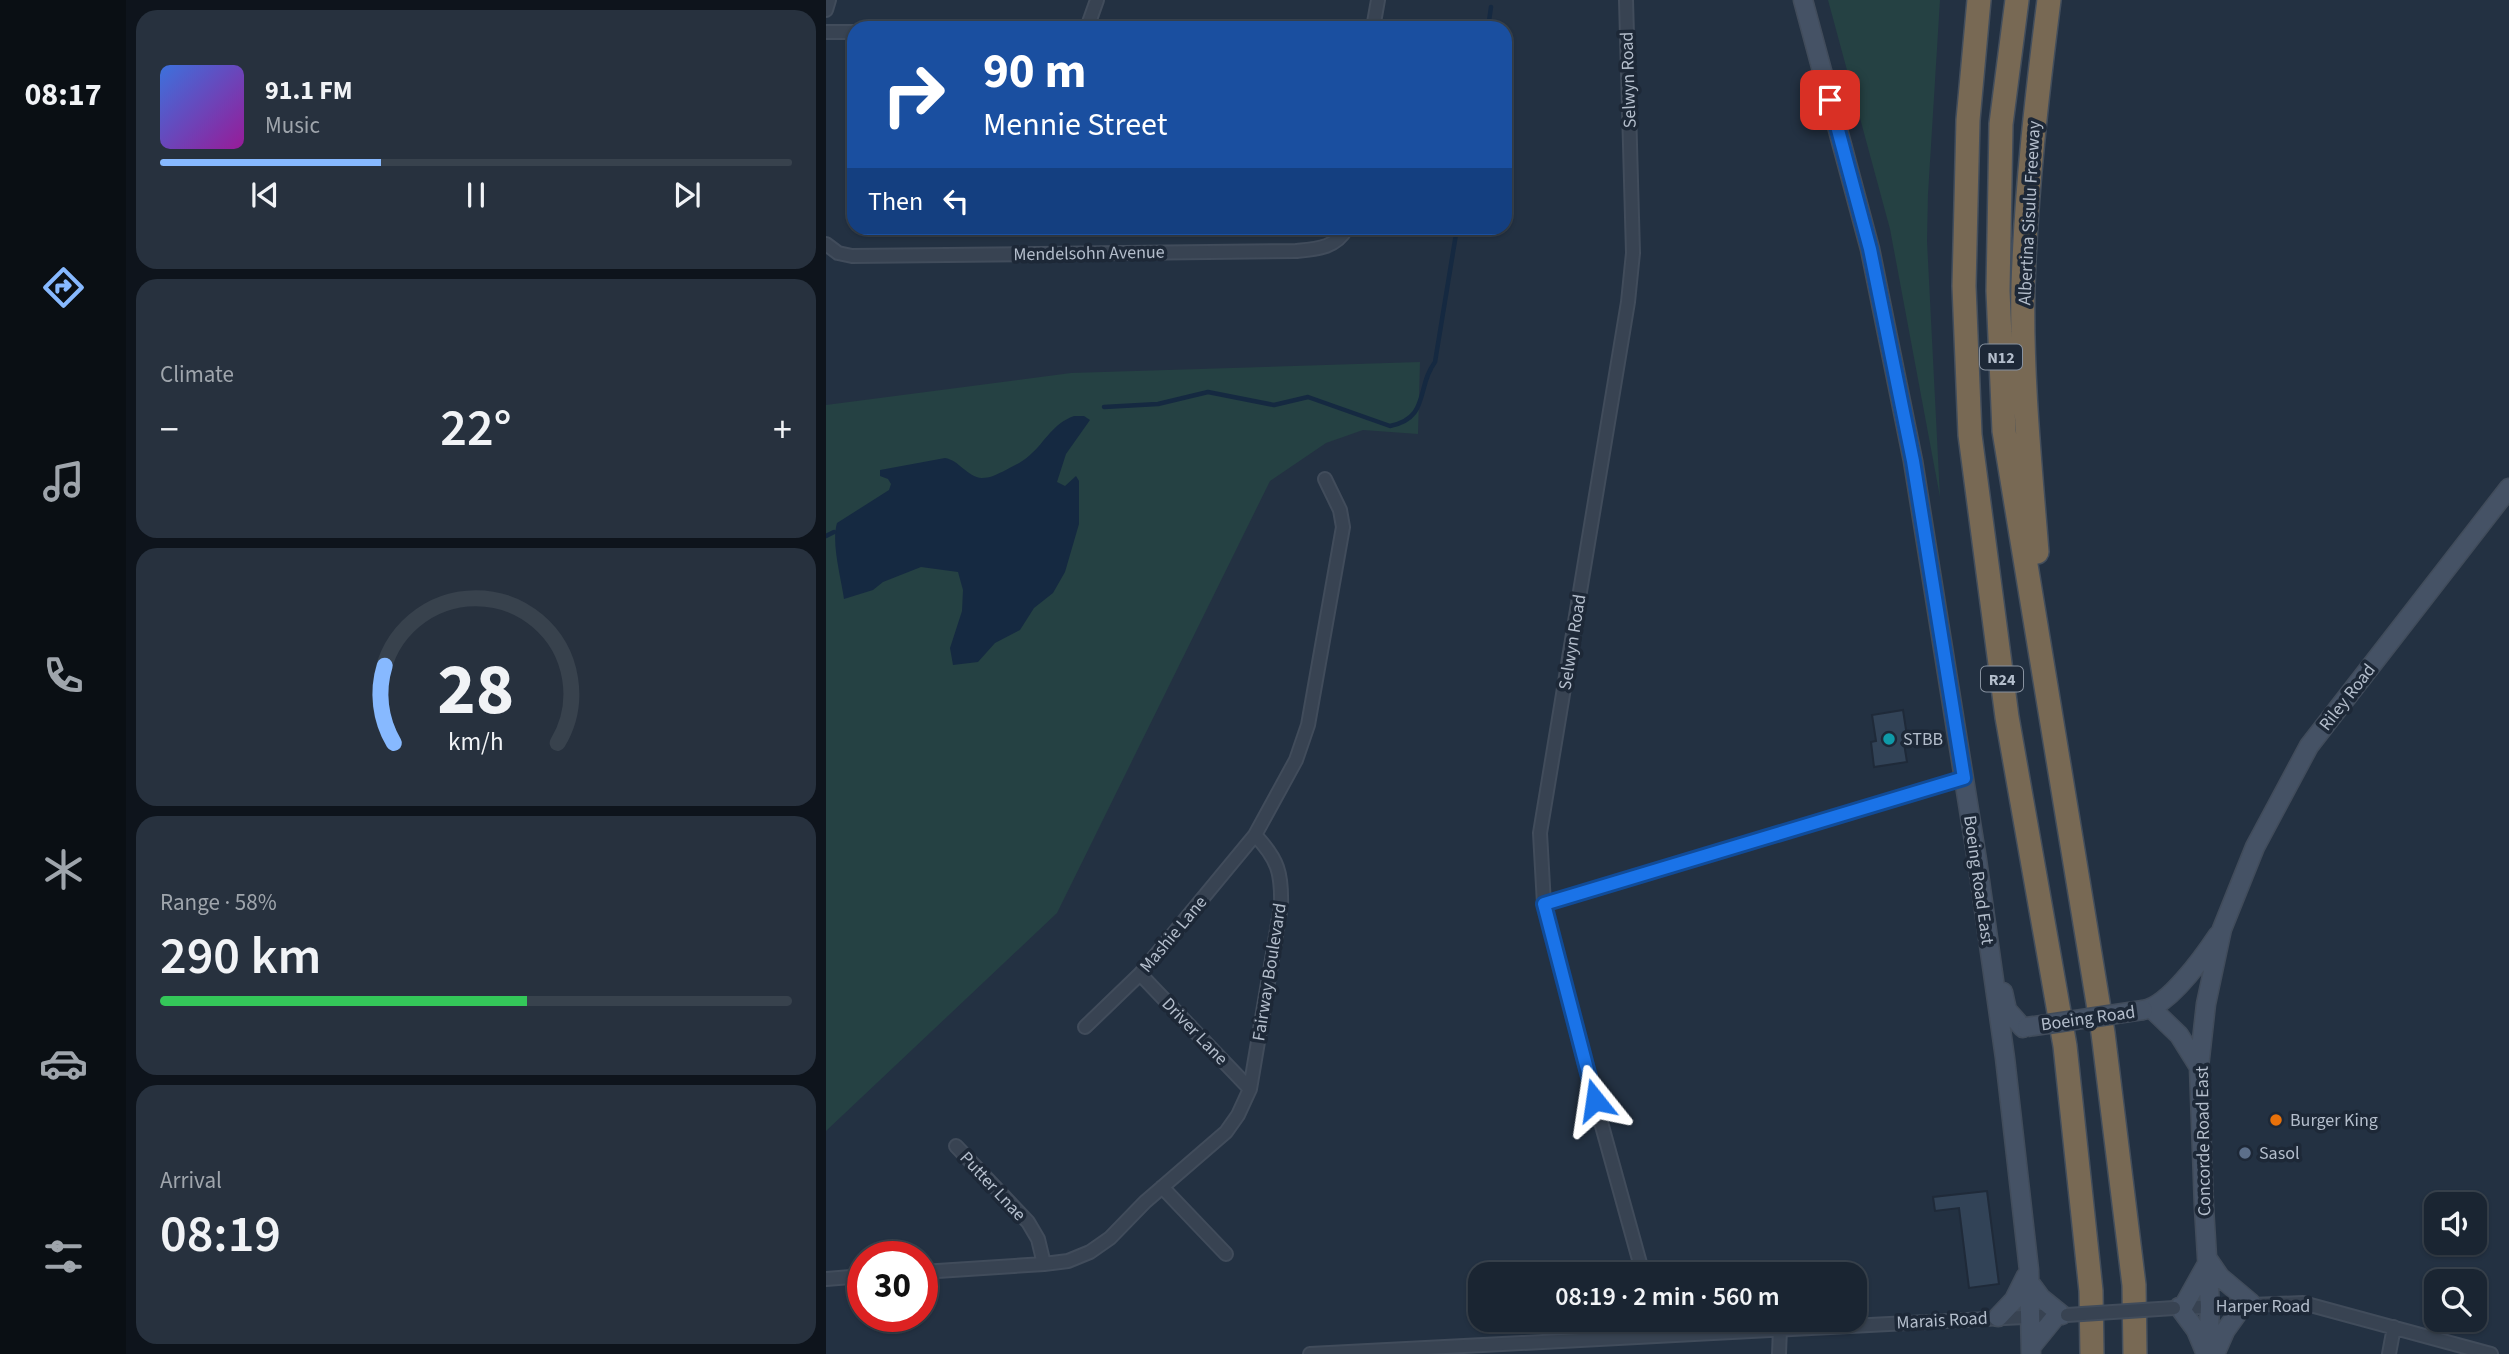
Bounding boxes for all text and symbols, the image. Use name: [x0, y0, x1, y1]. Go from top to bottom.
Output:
street label: Selwyn Road: [1614, 31, 1643, 129]
text: 90 m: [983, 37, 1087, 107]
icon: right: [868, 49, 959, 140]
pin: [1800, 70, 1860, 130]
text: 08:17: [24, 72, 102, 118]
text: 91.1 FM: [265, 72, 353, 109]
icon: arrive: [1811, 81, 1849, 119]
text: Mennie Street: [983, 102, 1167, 148]
text: Music: [265, 109, 320, 142]
street label: Albertina Sisulu Freeway: [2012, 120, 2047, 306]
icon: previous: [246, 176, 284, 214]
icon: pause: [457, 176, 495, 214]
icon: next: [668, 176, 706, 214]
icon: left: [937, 182, 975, 220]
text: Then: [868, 183, 923, 220]
street label: Mendelsohn Avenue: [1013, 240, 1165, 267]
icon: directions: [39, 263, 88, 312]
road number: N12: [1980, 344, 2022, 370]
text: Climate: [160, 358, 234, 391]
text: 22°: [440, 392, 512, 466]
text: −: [160, 403, 179, 457]
text: +: [773, 403, 792, 457]
icon: music: [39, 457, 88, 506]
street label: Selwyn Road: [1553, 592, 1592, 692]
text: 28: [438, 638, 514, 742]
icon: phone: [39, 651, 88, 700]
street label: Riley Road: [2313, 659, 2382, 736]
road number: R24: [1981, 666, 2023, 692]
text: km/h: [448, 724, 504, 760]
place label: STBB: [1903, 727, 1943, 752]
marker: STBB: [1881, 731, 1897, 747]
street label: Boeing Road East: [1957, 814, 2000, 946]
icon: climate: [39, 845, 88, 894]
text: Range · 58%: [160, 886, 277, 919]
street label: Mashie Lane: [1134, 891, 1213, 978]
street label: Fairway Boulevard: [1246, 901, 1293, 1043]
text: 290 km: [160, 920, 321, 994]
street label: Driver Lane: [1156, 992, 1233, 1071]
street label: Boeing Road: [2039, 1000, 2137, 1037]
icon: car: [39, 1039, 88, 1088]
position arrow: [1558, 1063, 1632, 1137]
street label: Concorde Road East: [2190, 1066, 2217, 1216]
place label: Burger King: [2290, 1108, 2378, 1133]
marker: Burger King: [2268, 1112, 2284, 1128]
place label: Sasol: [2259, 1141, 2300, 1166]
marker: Sasol: [2237, 1145, 2253, 1161]
street label: Putter Lnae: [954, 1146, 1031, 1227]
text: Arrival: [160, 1164, 222, 1197]
map controls: [2424, 1192, 2487, 1332]
button: sound: [2424, 1192, 2487, 1255]
text: 08:19: [160, 1198, 281, 1272]
icon: filters: [39, 1232, 88, 1281]
speed limit sign: 30: [847, 1241, 938, 1332]
button: search: [2424, 1269, 2487, 1332]
text: 08:19 · 2 min · 560 m: [1555, 1278, 1780, 1315]
street label: Harper Road: [2216, 1294, 2310, 1319]
street label: Marais Road: [1896, 1306, 1988, 1335]

